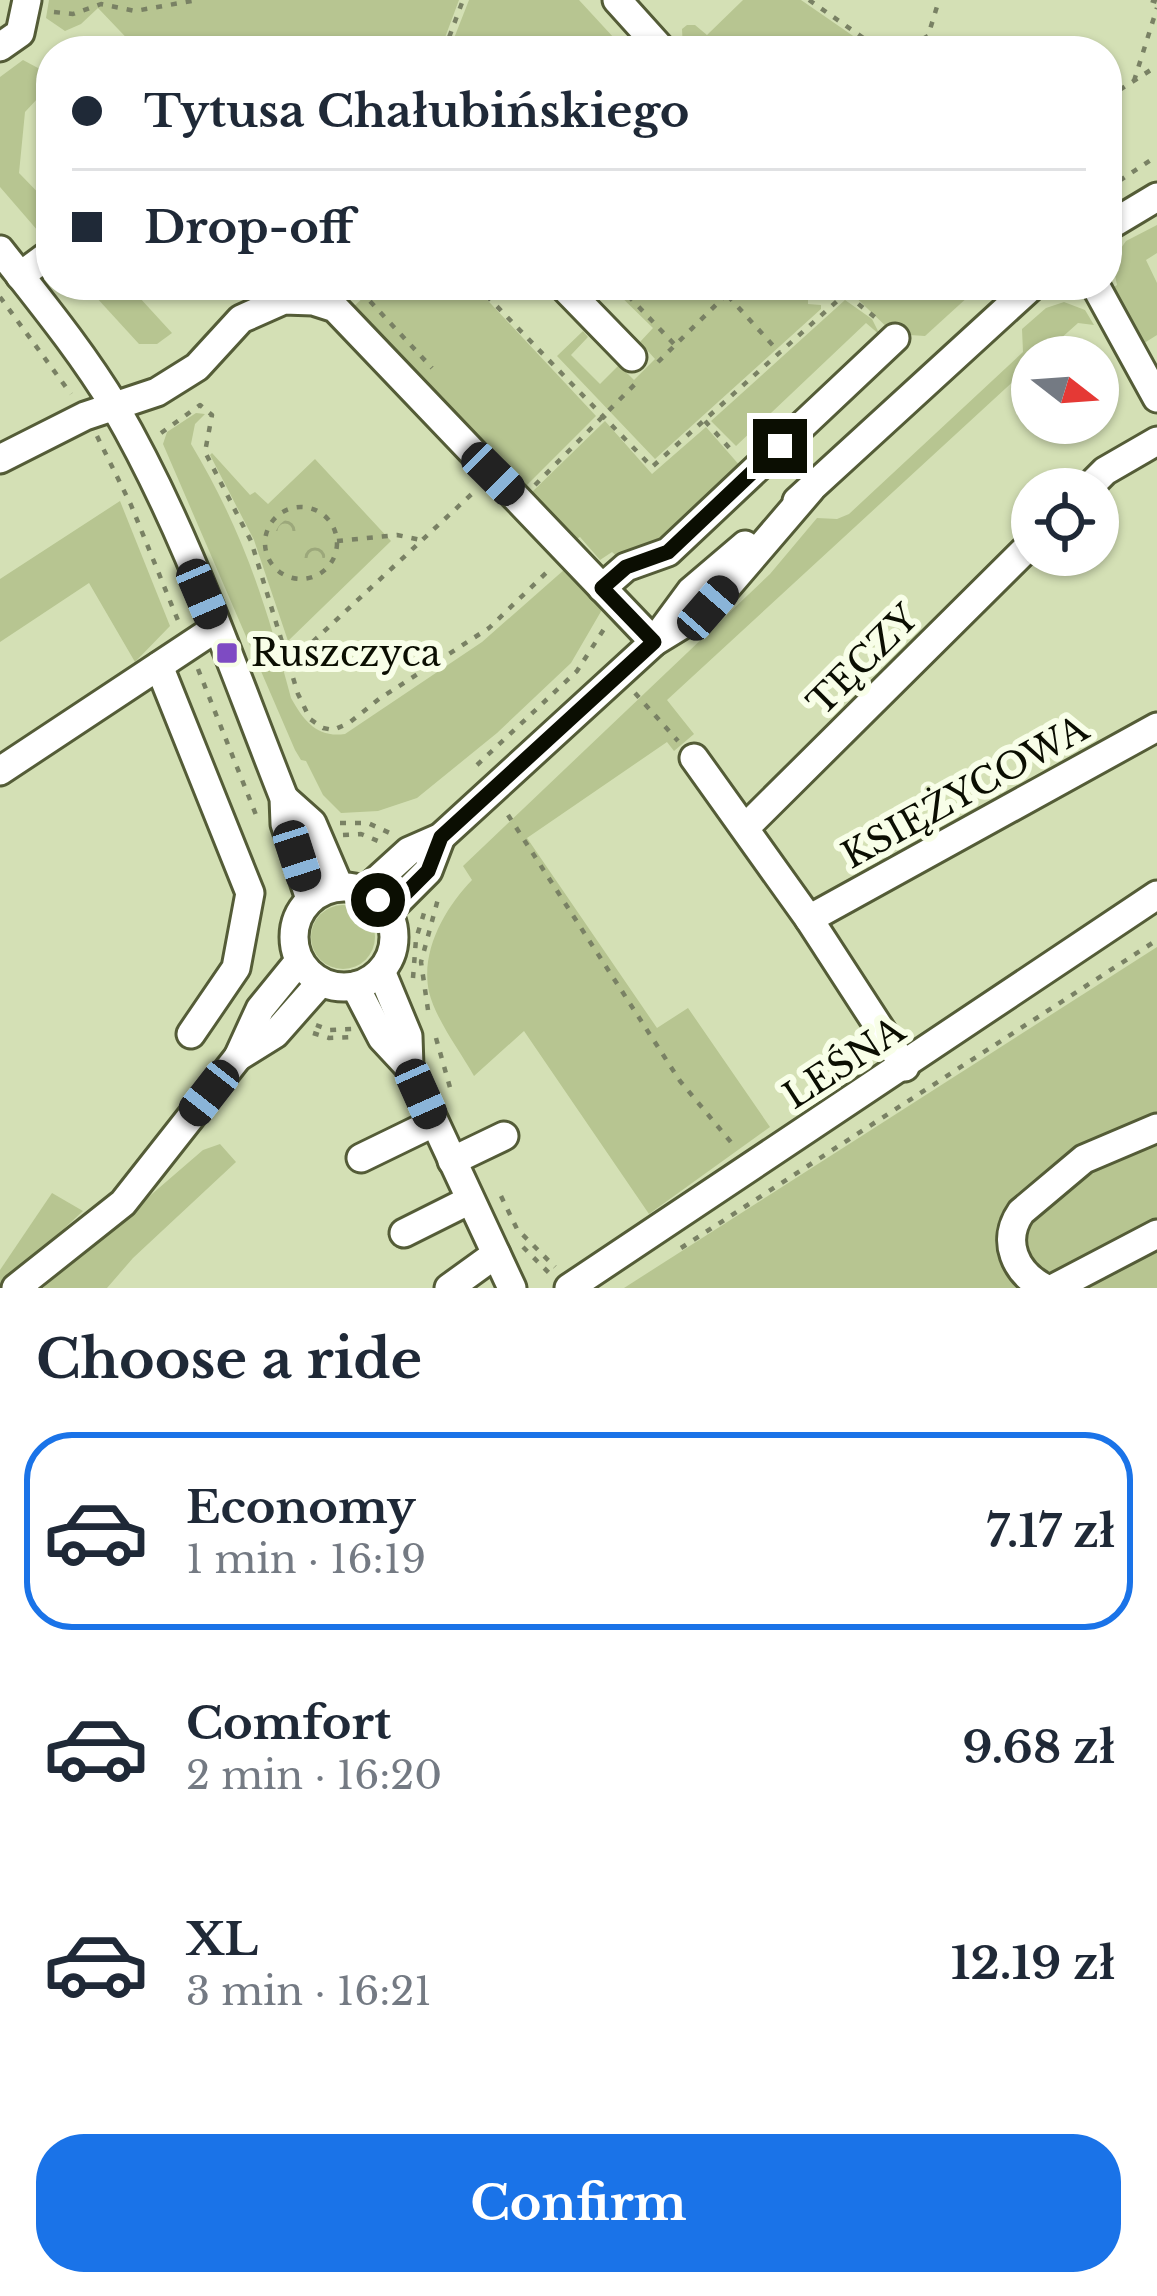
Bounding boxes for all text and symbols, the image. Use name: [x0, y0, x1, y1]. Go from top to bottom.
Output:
text: Tytusa Chałubińskiego: [144, 83, 689, 139]
text: Drop-off: [144, 199, 354, 255]
north arrow: [1011, 336, 1119, 444]
map controls: [1011, 336, 1119, 576]
route end: [753, 419, 807, 473]
car: [455, 436, 531, 512]
button: locate: [1011, 468, 1119, 576]
car: [171, 554, 233, 634]
car: [671, 569, 745, 647]
street label: TĘCZY: [798, 595, 928, 725]
place label: Ruszczyca: [251, 631, 441, 676]
marker: Ruszczyca: [214, 640, 240, 666]
street label: KSIĘŻYCOWA: [833, 704, 1097, 878]
car: [269, 816, 325, 896]
route start: [351, 873, 405, 927]
street label: LEŚNA: [774, 1006, 914, 1119]
car: [173, 1054, 245, 1132]
car: [390, 1054, 452, 1134]
text: Choose a ride: [36, 1326, 422, 1393]
icon: car: [42, 1477, 150, 1585]
text: Economy: [186, 1479, 416, 1535]
text: 7.17 zł: [986, 1503, 1115, 1559]
text: 1 min · 16:19: [186, 1535, 426, 1584]
icon: car: [42, 1693, 150, 1801]
text: Comfort: [186, 1695, 391, 1751]
text: 9.68 zł: [962, 1719, 1115, 1775]
text: 2 min · 16:20: [186, 1751, 442, 1800]
icon: car: [42, 1909, 150, 2017]
text: XL: [186, 1911, 258, 1967]
text: 12.19 zł: [951, 1935, 1115, 1991]
text: 3 min · 16:21: [186, 1967, 432, 2016]
button: Confirm: [36, 2134, 1121, 2272]

